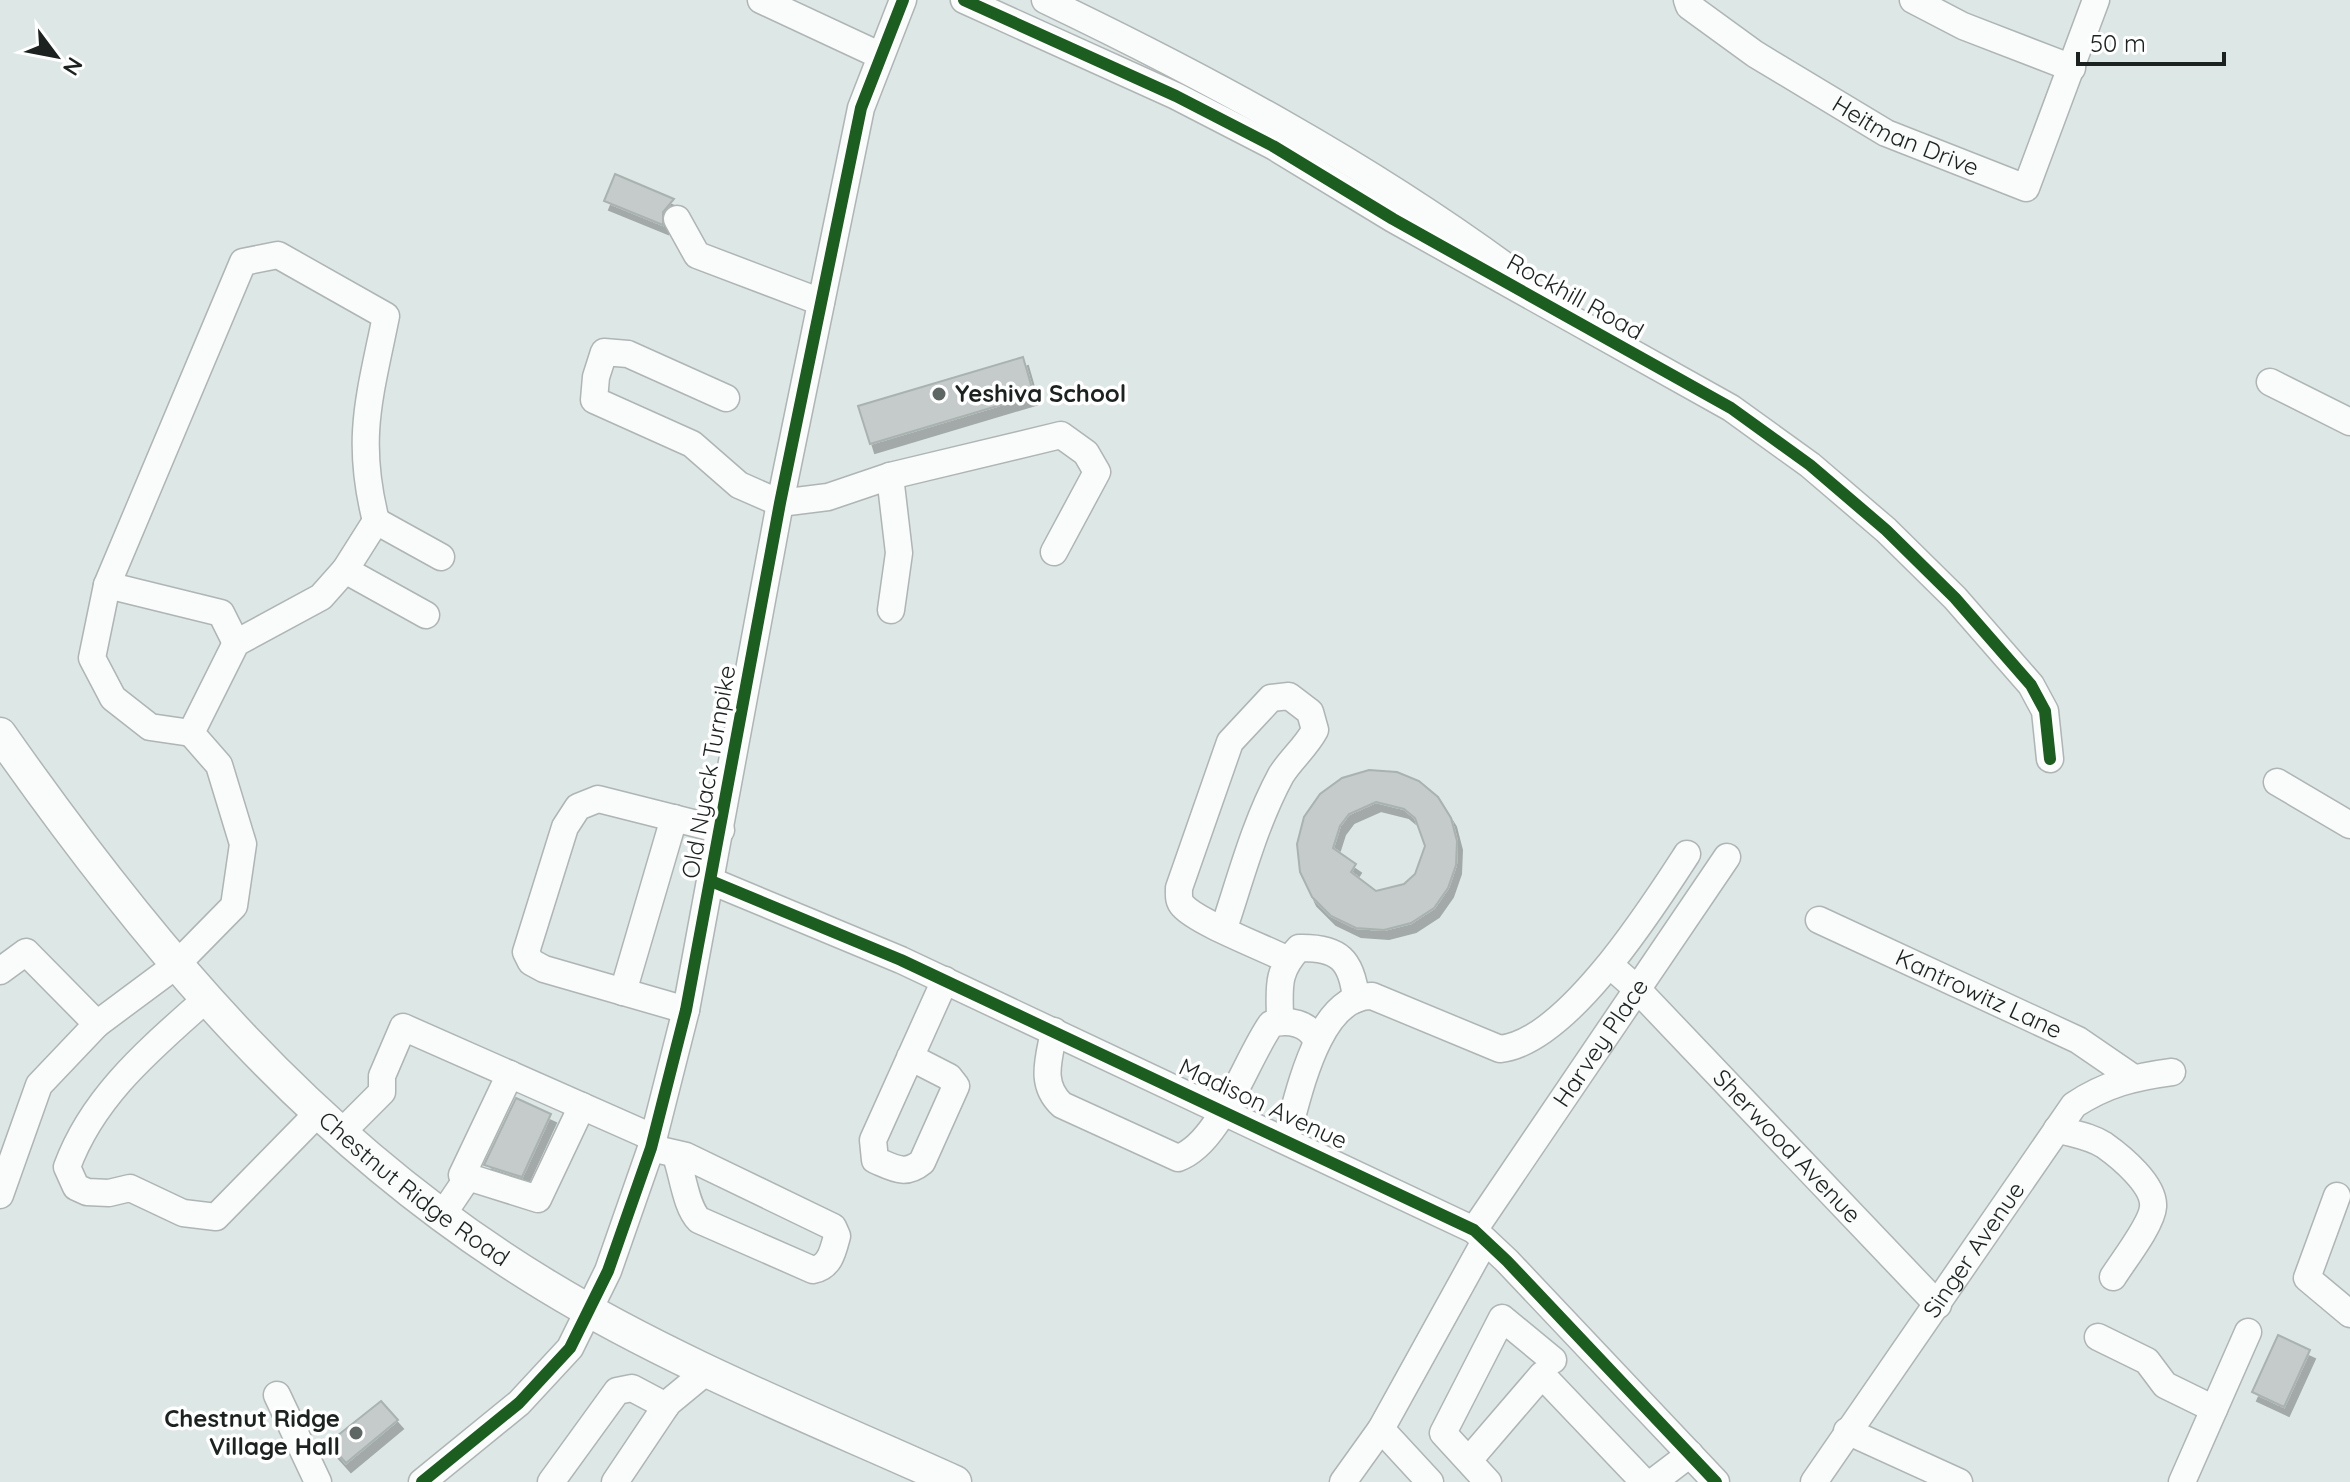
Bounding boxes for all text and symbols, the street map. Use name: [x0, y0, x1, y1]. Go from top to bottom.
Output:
north arrow: [16, 16, 96, 96]
scale bar: [2078, 16, 2224, 66]
text: 50 m: [2090, 28, 2146, 58]
text: N: [57, 52, 89, 81]
street label: Heitman Drive: [1827, 88, 1984, 182]
street label: Rockhill Road: [1502, 246, 1649, 346]
place label: Yeshiva School: [955, 378, 1126, 408]
marker: Yeshiva School: [930, 385, 948, 403]
street label: Old Nyack Turnpike: [674, 663, 742, 881]
street label: Kantrowitz Lane: [1891, 942, 2067, 1045]
street label: Harvey Place: [1546, 972, 1654, 1112]
street label: Madison Avenue: [1174, 1051, 1352, 1155]
street label: Sherwood Avenue: [1707, 1062, 1868, 1229]
street label: Chestnut Ridge Road: [313, 1104, 515, 1272]
street label: Singer Avenue: [1916, 1176, 2031, 1323]
place label: Chestnut Ridge Village Hall: [164, 1403, 340, 1461]
marker: Chestnut Ridge Village Hall: [347, 1424, 365, 1442]

